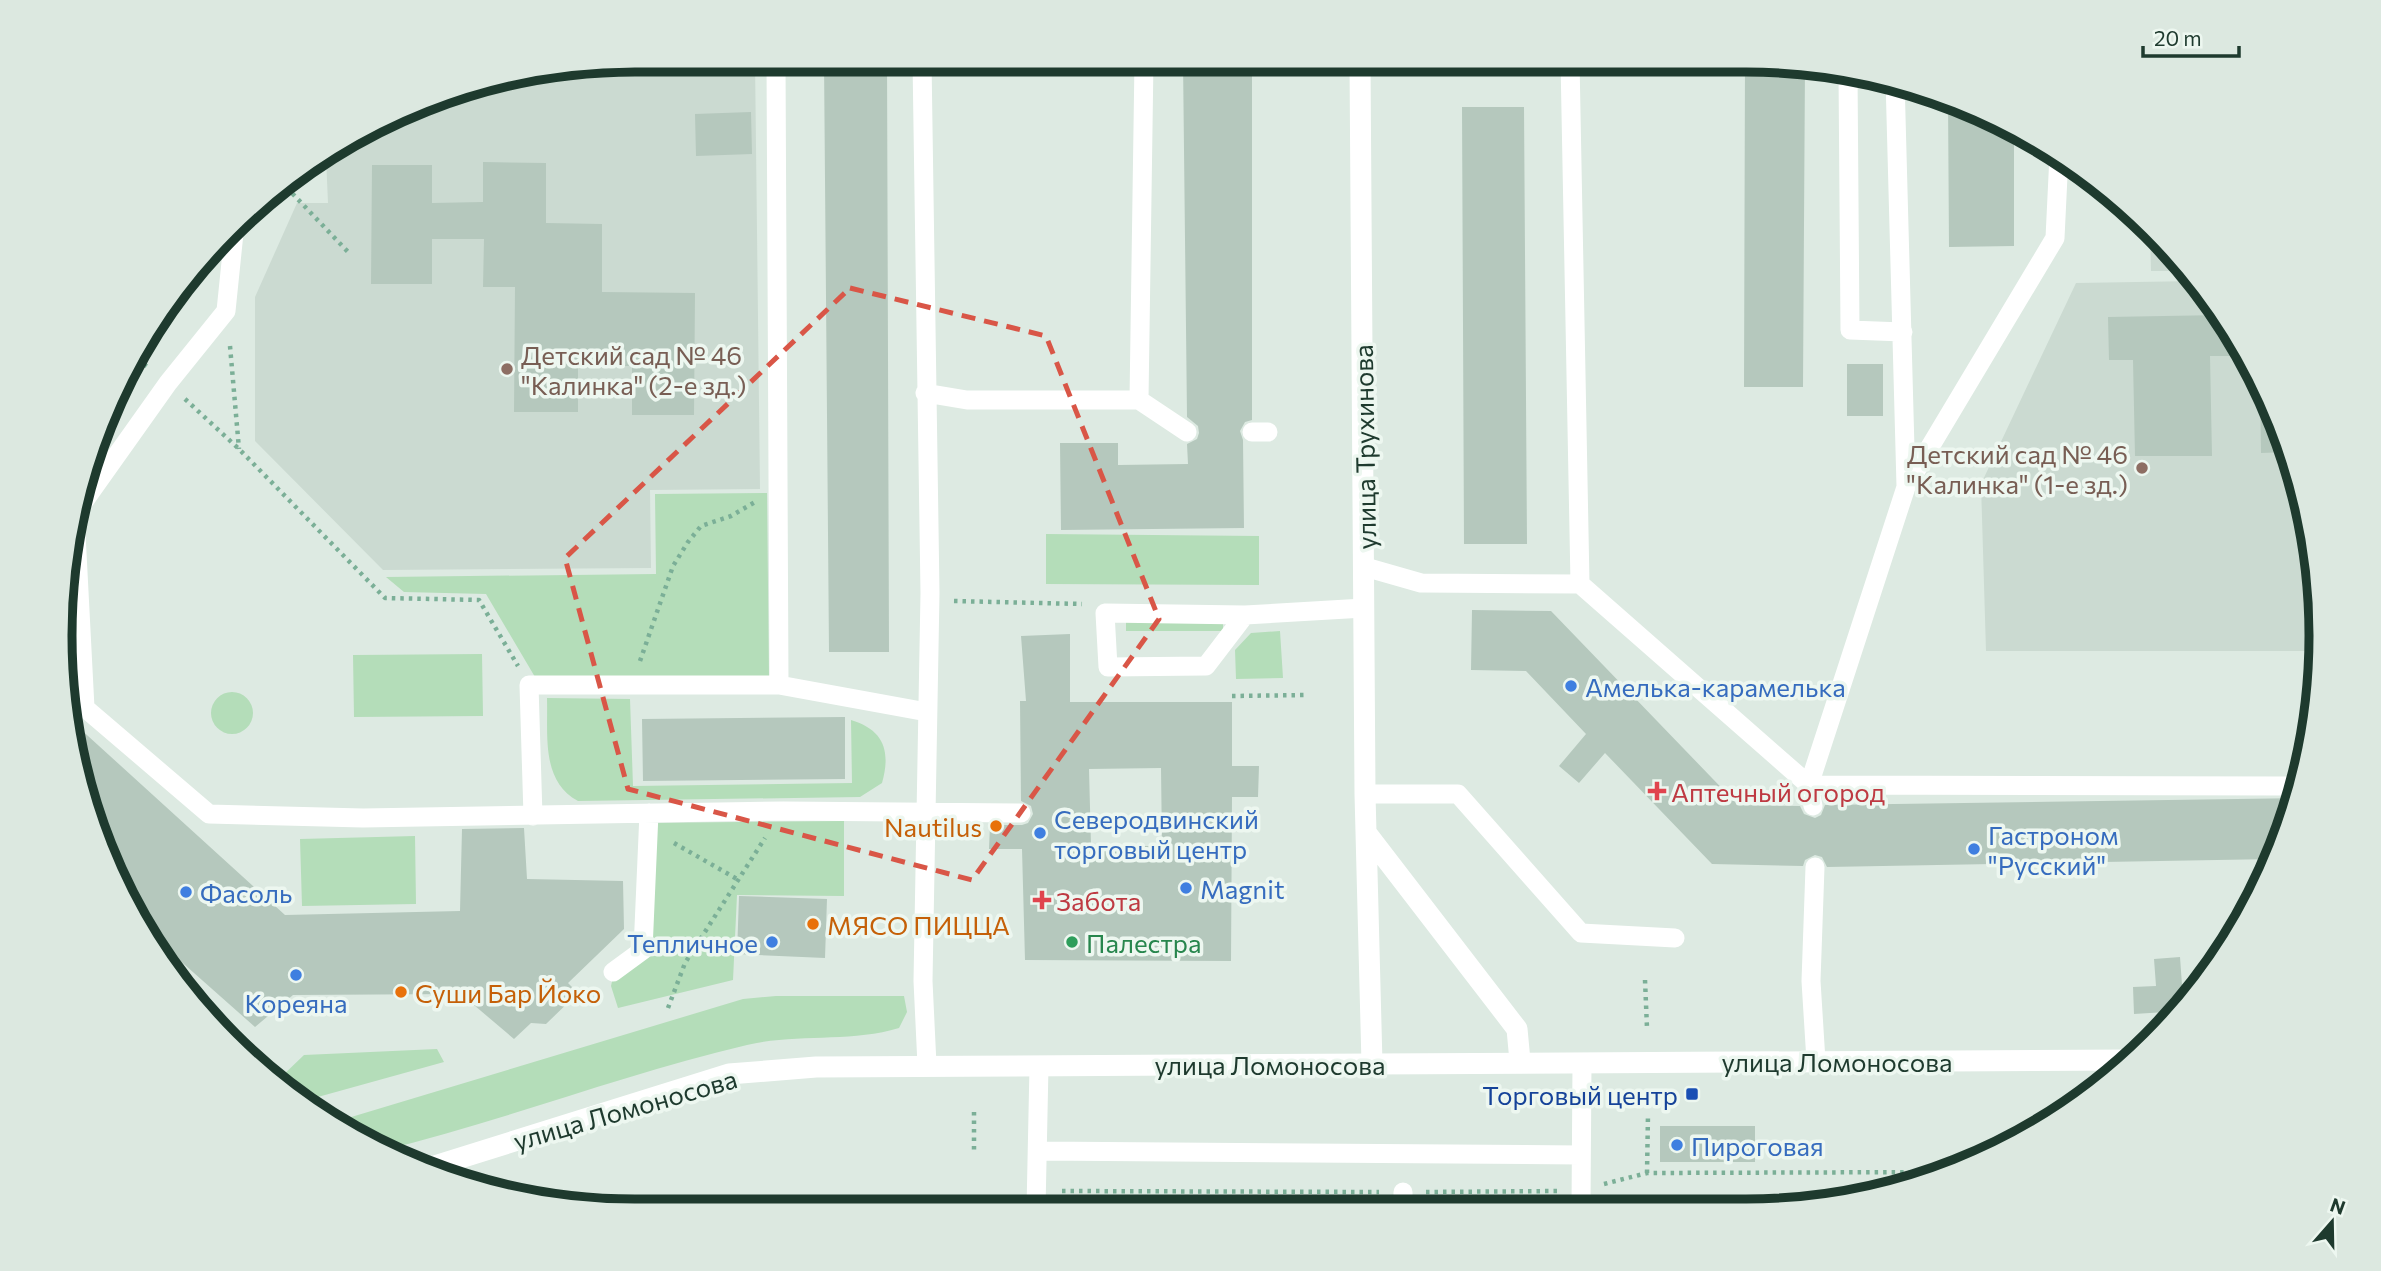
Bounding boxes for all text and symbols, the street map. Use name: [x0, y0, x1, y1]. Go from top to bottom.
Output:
scale bar: [2143, 14, 2239, 58]
text: 20 m: [2154, 25, 2202, 50]
place label: Детский сад № 46 "Калинка" (2-е зд.): [521, 339, 746, 400]
street label: улица Трухинова: [1347, 344, 1381, 550]
marker: Детский сад № 46 "Калинка" (2-е зд.): [499, 361, 515, 377]
place label: Детский сад № 46 "Калинка" (1-е зд.): [1906, 438, 2128, 499]
marker: Детский сад № 46 "Калинка" (1-е зд.): [2134, 460, 2150, 476]
place label: Амелька-карамелька: [1585, 671, 1846, 702]
marker: Амелька-карамелька: [1563, 678, 1579, 694]
place label: Аптечный огород: [1671, 776, 1885, 807]
marker: Аптечный огород: [1649, 783, 1665, 799]
place label: Северодвинский торговый центр: [1054, 803, 1259, 864]
place label: Nautilus: [884, 811, 982, 842]
marker: Nautilus: [988, 818, 1004, 834]
place label: Гастроном "Русский": [1988, 819, 2119, 880]
marker: Северодвинский торговый центр: [1032, 825, 1048, 841]
marker: Гастроном "Русский": [1966, 841, 1982, 857]
place label: Magnit: [1200, 873, 1285, 904]
place label: Фасоль: [200, 877, 292, 908]
marker: Magnit: [1178, 880, 1194, 896]
marker: Фасоль: [178, 884, 194, 900]
place label: Забота: [1056, 885, 1141, 916]
marker: Забота: [1034, 892, 1050, 908]
place label: МЯСО ПИЦЦА: [827, 909, 1010, 940]
marker: МЯСО ПИЦЦА: [805, 916, 821, 932]
place label: Тепличное: [627, 927, 758, 958]
place label: Палестра: [1086, 927, 1201, 958]
marker: Тепличное: [764, 934, 780, 950]
marker: Палестра: [1064, 934, 1080, 950]
marker: Кореяна: [288, 967, 304, 983]
place label: Суши Бар Йоко: [415, 977, 601, 1008]
marker: Суши Бар Йоко: [393, 984, 409, 1000]
place label: Кореяна: [245, 987, 347, 1018]
street label: улица Ломоносова: [1721, 1046, 1953, 1077]
street label: улица Ломоносова: [1154, 1049, 1386, 1080]
street label: улица Ломоносова: [510, 1062, 740, 1156]
place label: Торговый центр: [1482, 1079, 1678, 1110]
marker: Торговый центр: [1684, 1086, 1700, 1102]
place label: Пироговая: [1691, 1130, 1824, 1161]
marker: Пироговая: [1669, 1137, 1685, 1153]
north arrow: [2297, 1187, 2367, 1257]
text: N: [2327, 1192, 2349, 1219]

